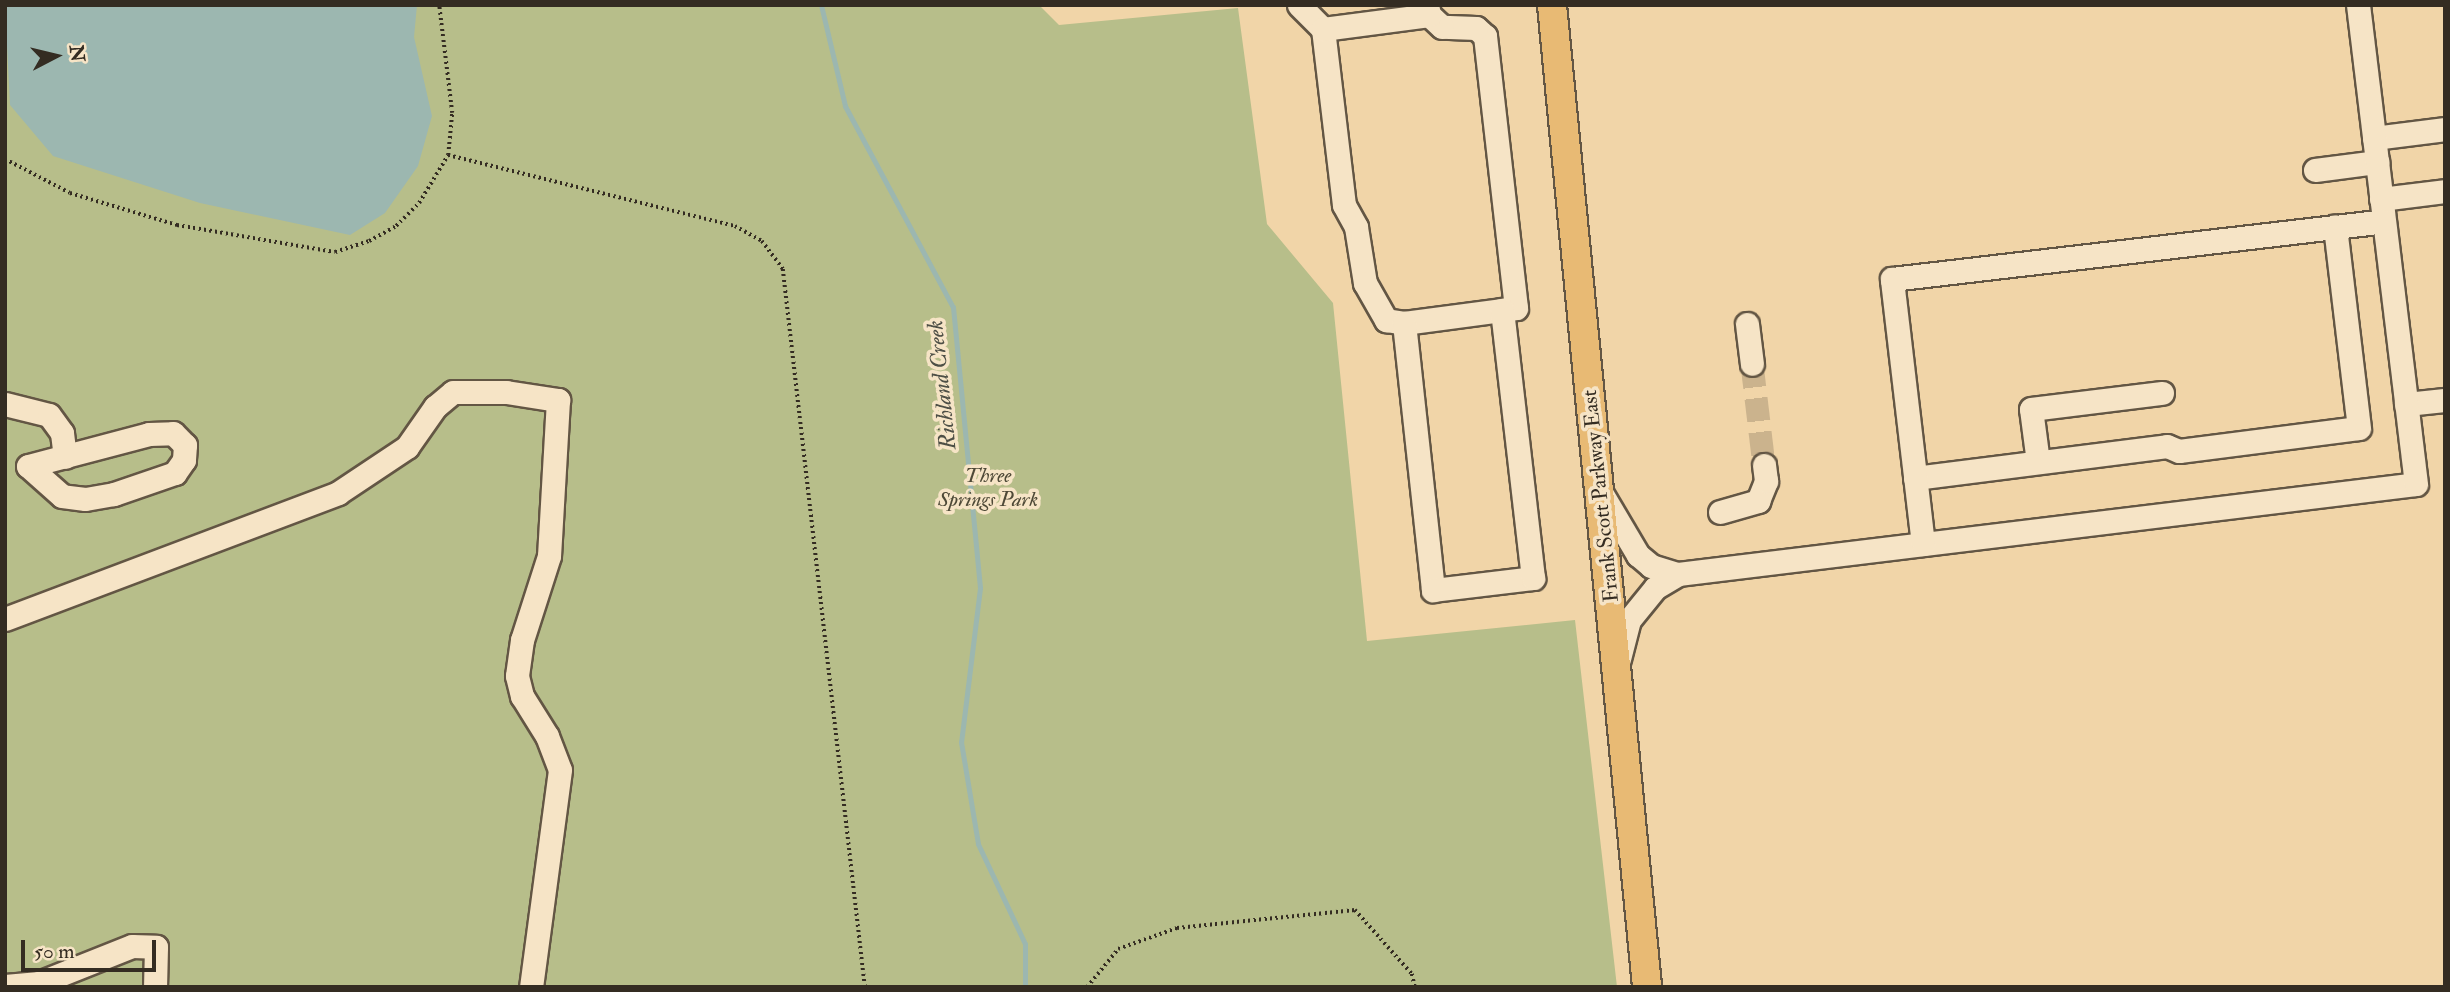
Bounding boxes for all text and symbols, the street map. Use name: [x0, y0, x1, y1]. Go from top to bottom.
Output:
north arrow: [21, 21, 91, 91]
text: N: [64, 44, 90, 63]
water label: Richland Creek: [921, 319, 963, 451]
street label: Frank Scott Parkway East: [1577, 389, 1625, 603]
park label: Three Springs Park: [938, 463, 1038, 513]
scale bar: [24, 926, 159, 970]
text: 50 m: [34, 938, 75, 965]

